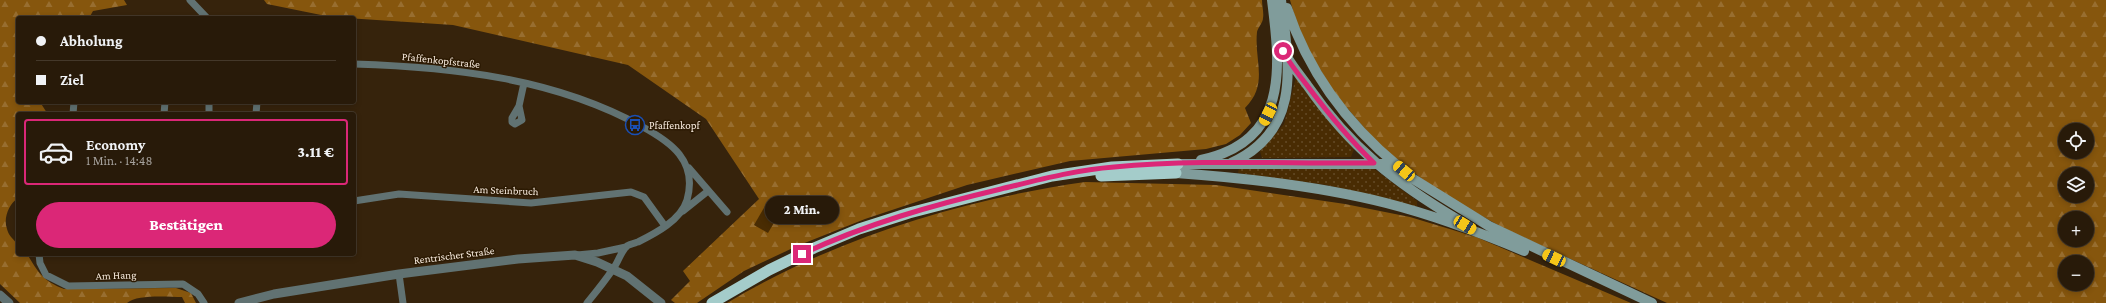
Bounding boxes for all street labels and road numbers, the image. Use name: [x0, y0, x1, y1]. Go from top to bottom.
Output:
street label: Pfaffenkopfstraße: [401, 50, 481, 71]
street label: Am Steinbruch: [473, 183, 539, 197]
street label: Rentrischer Straße: [413, 244, 495, 266]
street label: Am Hang: [95, 268, 137, 283]

